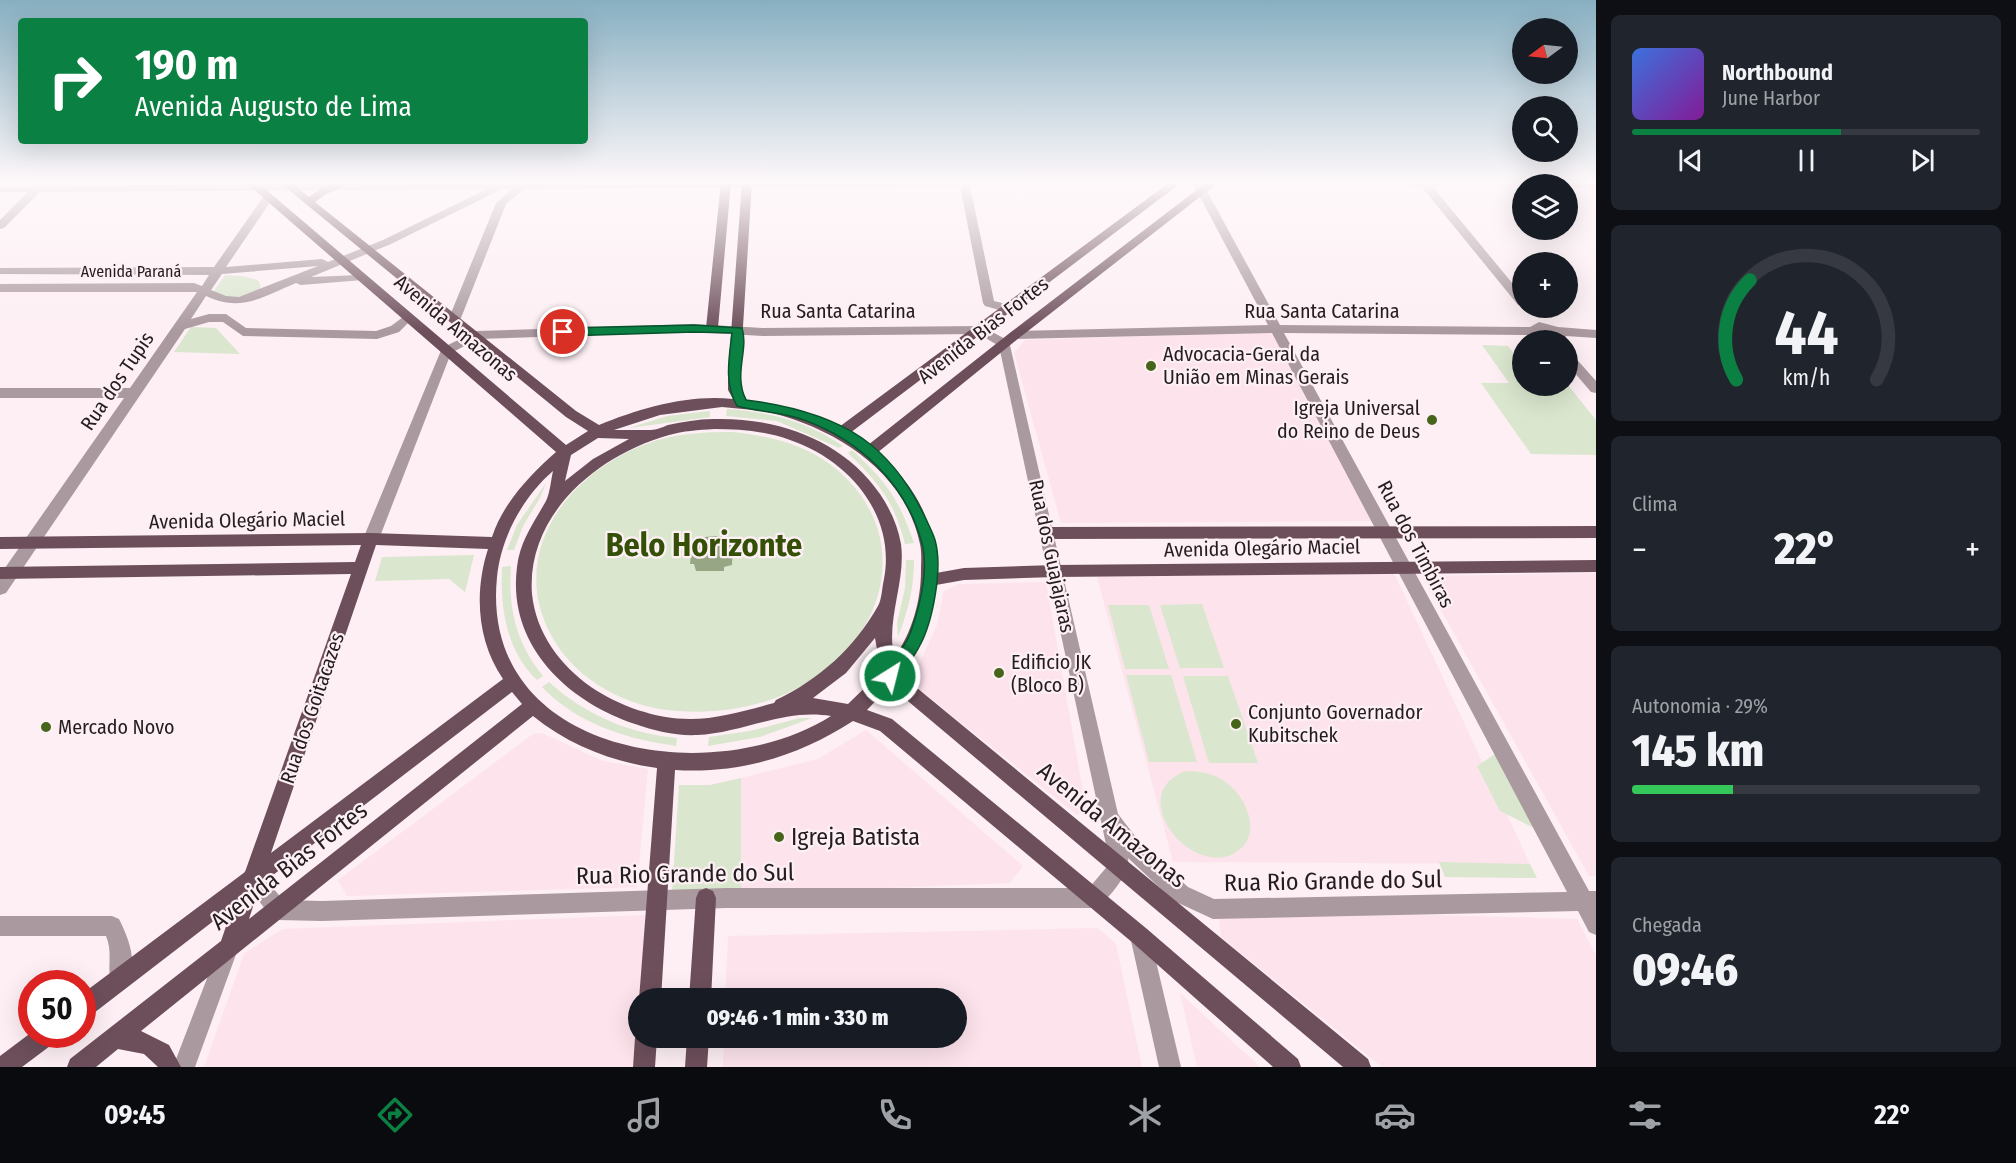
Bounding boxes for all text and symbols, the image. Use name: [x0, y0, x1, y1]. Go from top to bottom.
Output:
north arrow: [1512, 18, 1578, 84]
map controls: [1512, 18, 1578, 396]
text: 190 m: [135, 40, 238, 90]
icon: right: [36, 42, 114, 120]
text: Northbound: [1722, 59, 1833, 86]
text: June Harbor: [1722, 86, 1820, 110]
text: Avenida Augusto de Lima: [135, 91, 412, 123]
button: search: [1512, 96, 1578, 162]
icon: previous: [1674, 144, 1707, 177]
icon: pause: [1790, 144, 1823, 177]
icon: next: [1906, 144, 1939, 177]
button: layers: [1512, 174, 1578, 240]
button: +: [1512, 252, 1578, 318]
street label: Avenida Paraná: [81, 262, 181, 281]
street label: Avenida Amazonas: [390, 270, 522, 386]
street label: Avenida Bias Fortes: [913, 272, 1053, 388]
text: 44: [1774, 296, 1838, 371]
street label: Rua Santa Catarina: [760, 299, 916, 323]
street label: Rua Santa Catarina: [1244, 299, 1400, 323]
pin: [537, 306, 588, 357]
icon: arrive: [546, 315, 579, 348]
street label: Rua dos Tupis: [75, 327, 159, 435]
button: −: [1512, 330, 1578, 396]
place label: Advocacia-Geral da União em Minas Gerais: [1163, 342, 1349, 389]
marker: Advocacia-Geral da União em Minas Gerais: [1144, 359, 1158, 373]
text: km/h: [1782, 366, 1830, 392]
place label: Igreja Universal do Reino de Deus: [1277, 396, 1420, 443]
marker: Igreja Universal do Reino de Deus: [1425, 413, 1439, 427]
street label: Rua dos Timbiras: [1372, 476, 1460, 612]
street label: Rua dos Guajajaras: [1024, 477, 1080, 635]
text: Clima: [1632, 492, 1677, 516]
street label: Avenida Olegário Maciel: [149, 506, 345, 534]
text: 22°: [1774, 522, 1838, 576]
district label: Belo Horizonte: [606, 526, 802, 564]
text: −: [1632, 530, 1647, 570]
text: +: [1965, 530, 1980, 570]
street label: Avenida Olegário Maciel: [1164, 534, 1360, 562]
street label: Rua dos Goitacazes: [275, 629, 349, 787]
position arrow: [858, 644, 922, 708]
place label: Edificio JK (Bloco B): [1011, 650, 1091, 697]
marker: Edificio JK (Bloco B): [992, 666, 1006, 680]
text: Autonomia · 29%: [1632, 694, 1768, 718]
place label: Conjunto Governador Kubitschek: [1248, 700, 1422, 747]
place label: Mercado Novo: [58, 715, 175, 739]
marker: Conjunto Governador Kubitschek: [1229, 717, 1243, 731]
marker: Mercado Novo: [39, 720, 53, 734]
text: 145 km: [1632, 724, 1764, 778]
street label: Avenida Amazonas: [1032, 756, 1192, 894]
street label: Avenida Bias Fortes: [205, 796, 373, 936]
place label: Igreja Batista: [791, 823, 920, 851]
marker: Igreja Batista: [772, 830, 786, 844]
street label: Rua Rio Grande do Sul: [576, 858, 794, 890]
street label: Rua Rio Grande do Sul: [1224, 865, 1442, 897]
text: Chegada: [1632, 913, 1702, 937]
text: 09:46: [1632, 943, 1738, 997]
speed limit sign: 50: [18, 970, 96, 1048]
text: 09:46 · 1 min · 330 m: [707, 1004, 888, 1031]
icon: directions: [374, 1094, 416, 1136]
icon: music: [624, 1094, 666, 1136]
icon: phone: [874, 1094, 916, 1136]
icon: climate: [1124, 1094, 1166, 1136]
icon: car: [1374, 1094, 1416, 1136]
icon: filters: [1624, 1094, 1666, 1136]
text: 09:45: [104, 1099, 165, 1131]
text: 22°: [1874, 1099, 1912, 1131]

